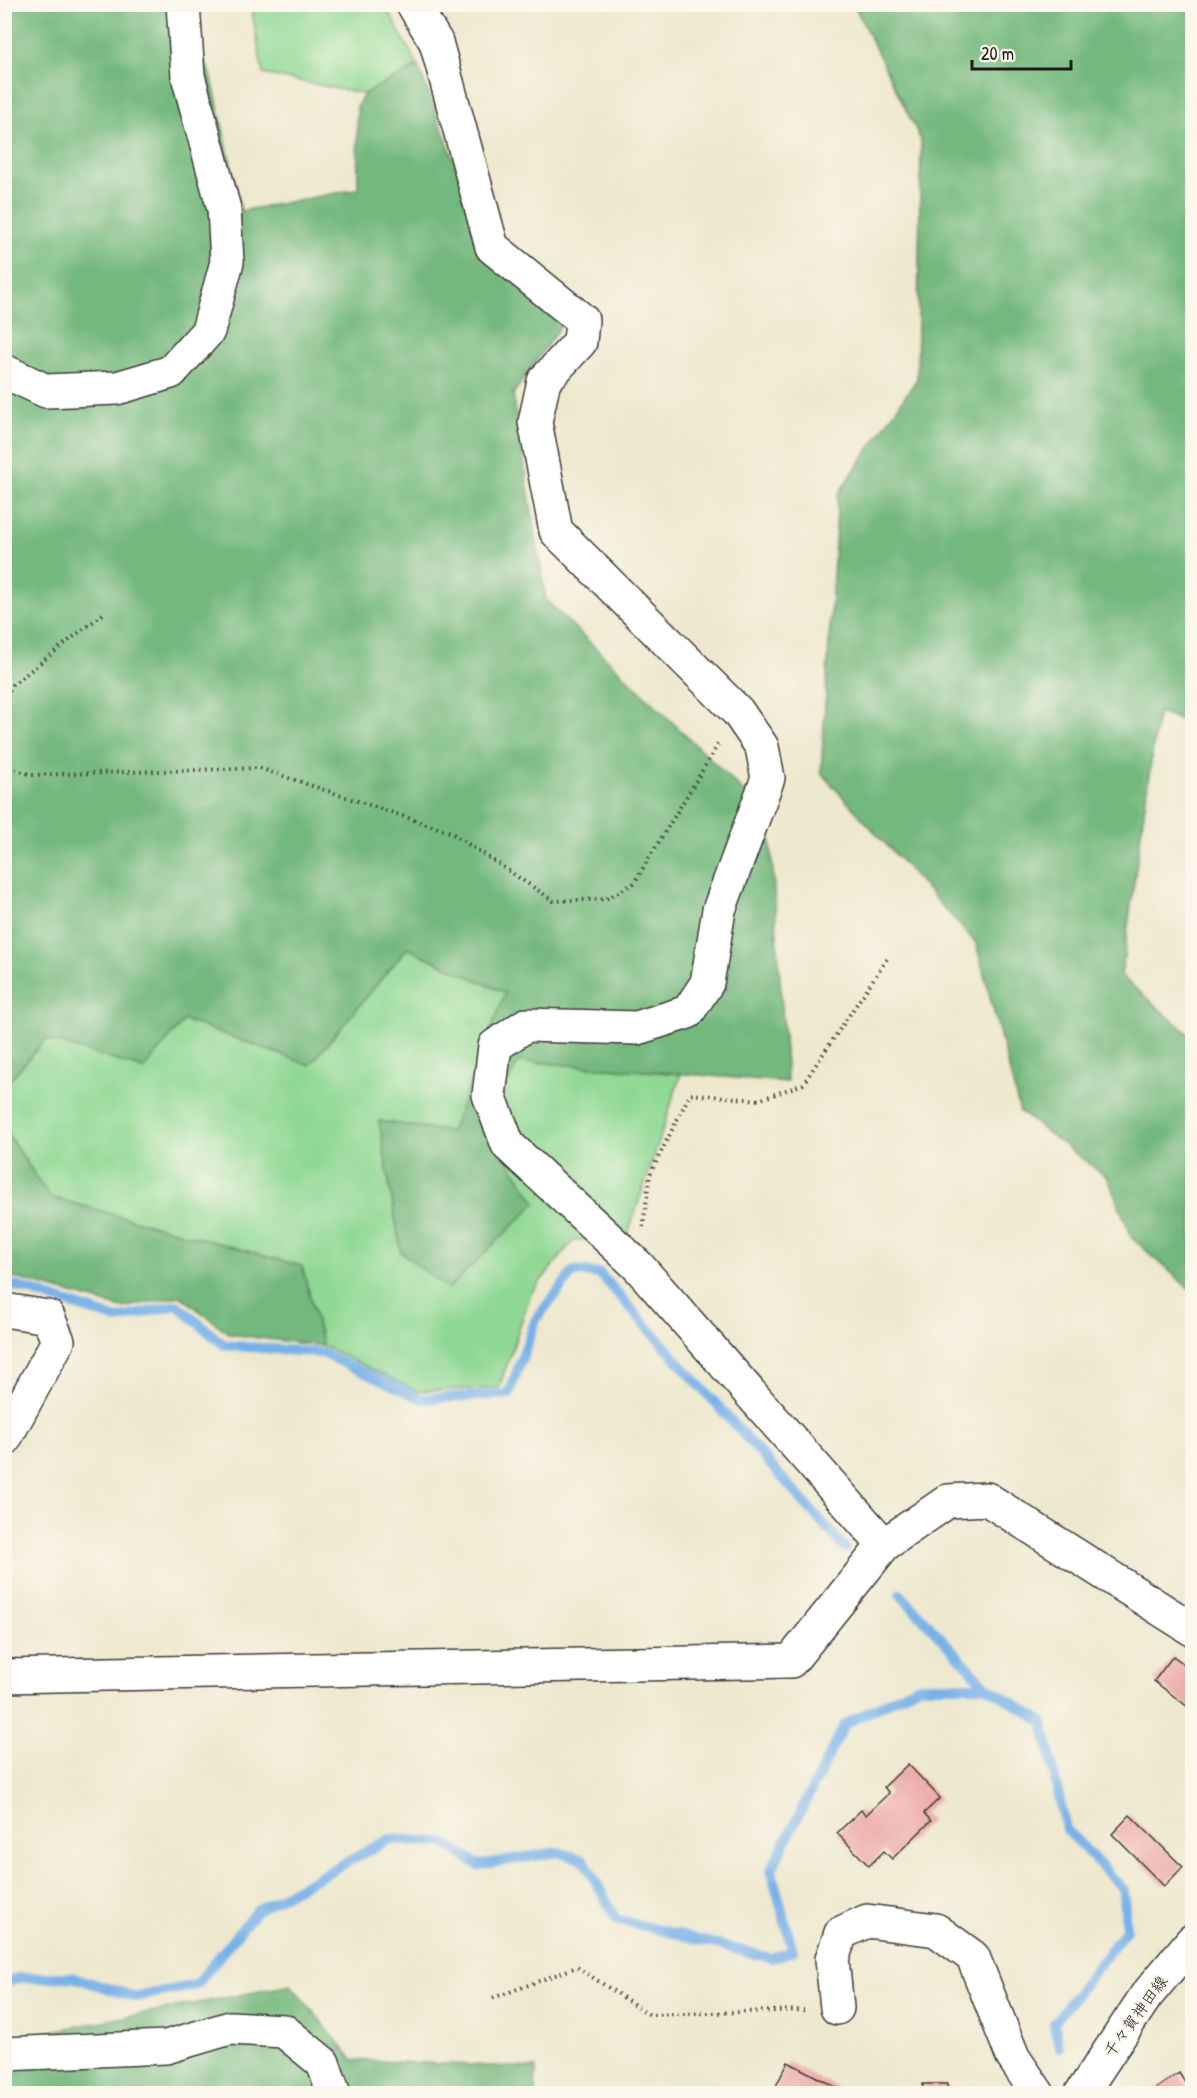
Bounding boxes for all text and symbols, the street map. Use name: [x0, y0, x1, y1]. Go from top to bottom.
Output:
scale bar: [972, 33, 1071, 71]
text: 20 m: [981, 41, 1014, 66]
street label: 千々賀神田線: [1098, 1971, 1172, 2061]

